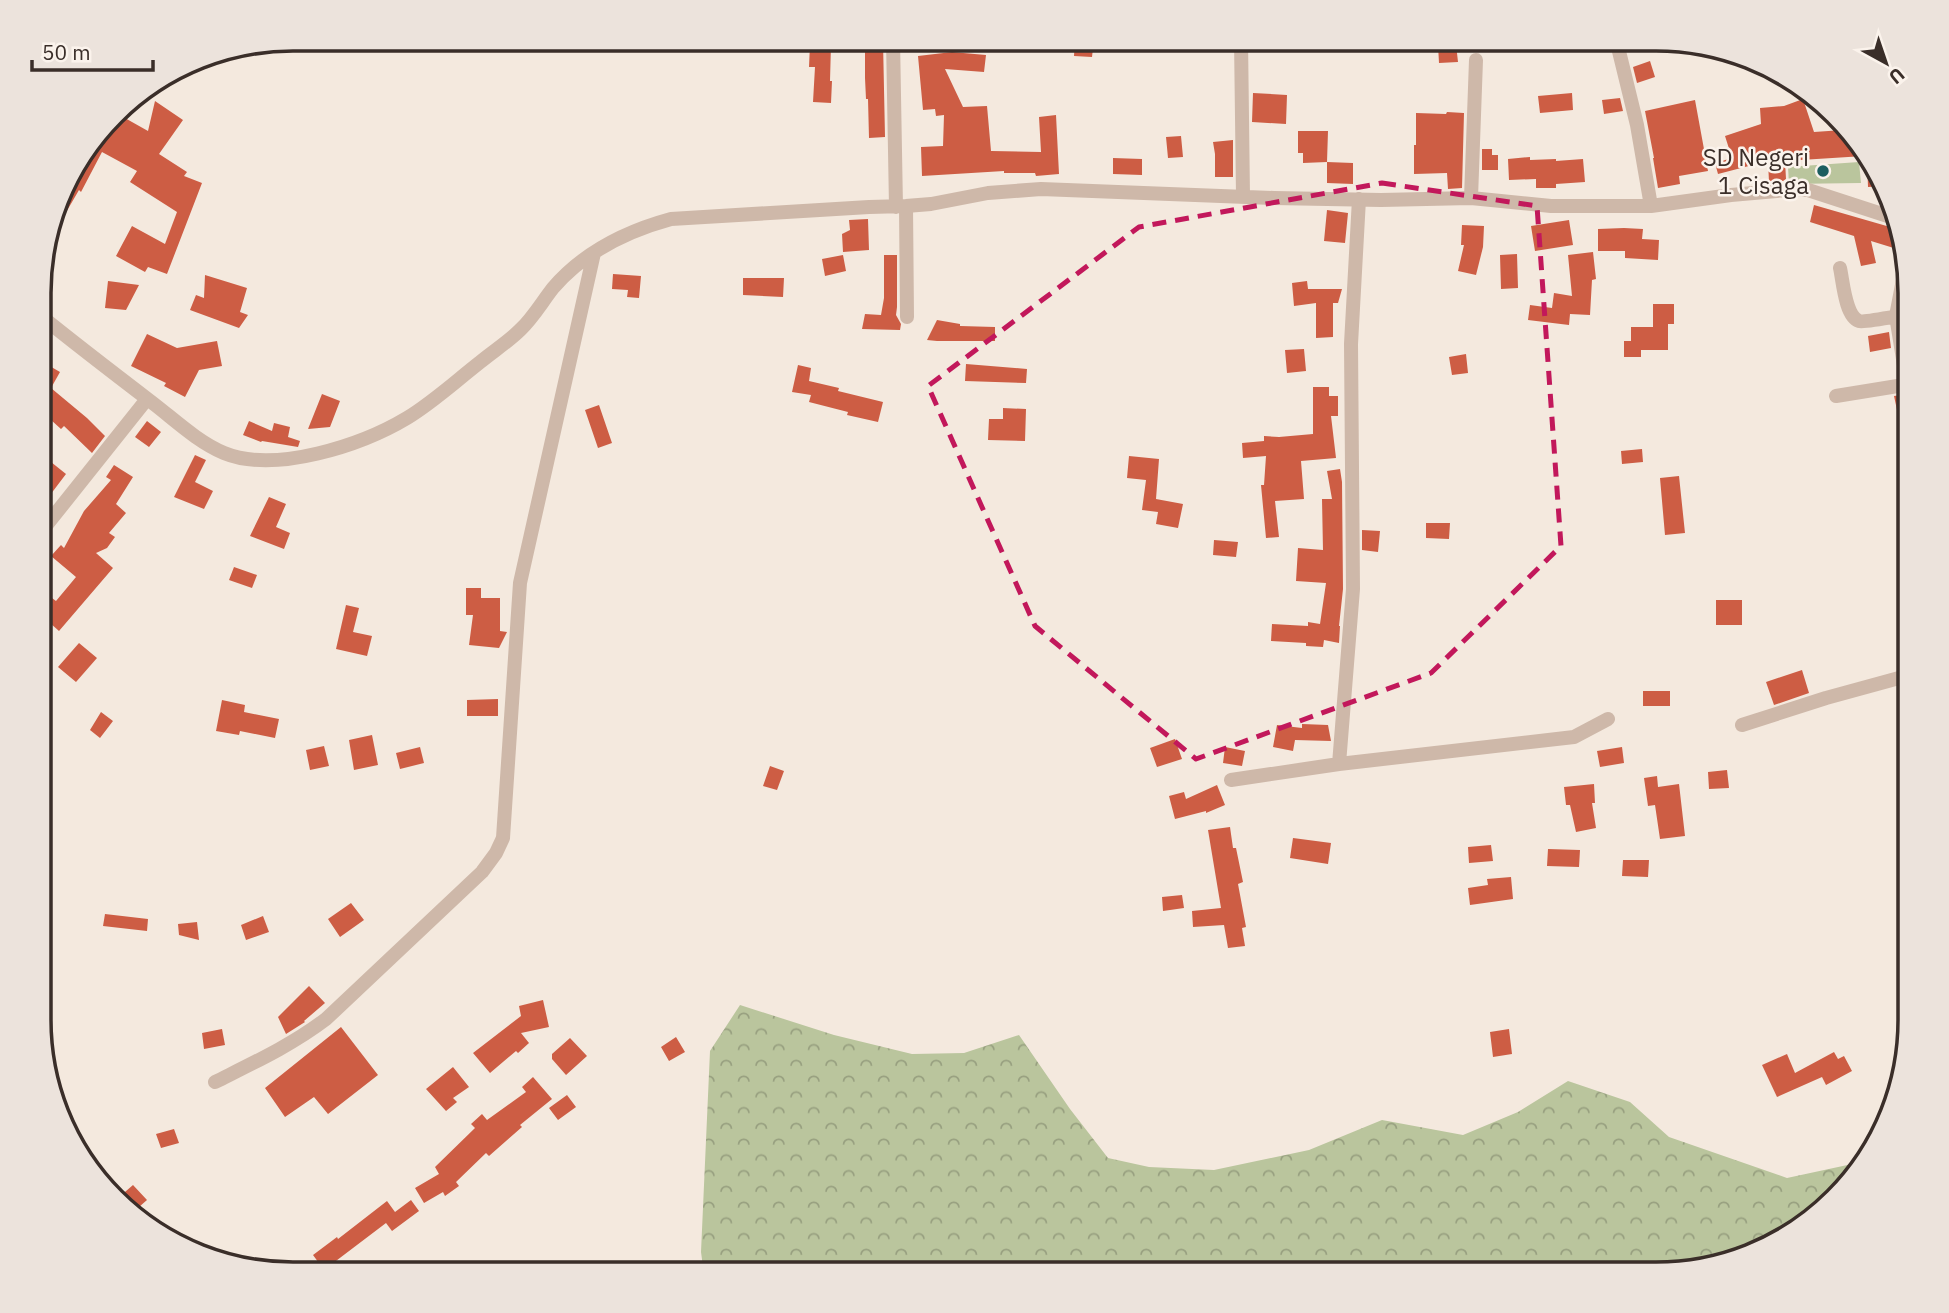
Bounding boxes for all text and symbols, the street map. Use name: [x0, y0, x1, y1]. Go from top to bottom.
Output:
scale bar: [32, 28, 152, 72]
north arrow: [1851, 28, 1921, 98]
text: 50 m: [42, 38, 91, 66]
text: U: [1884, 63, 1910, 89]
place label: SD Negeri 1 Cisaga: [1703, 141, 1809, 201]
marker: SD Negeri 1 Cisaga: [1815, 163, 1831, 179]

